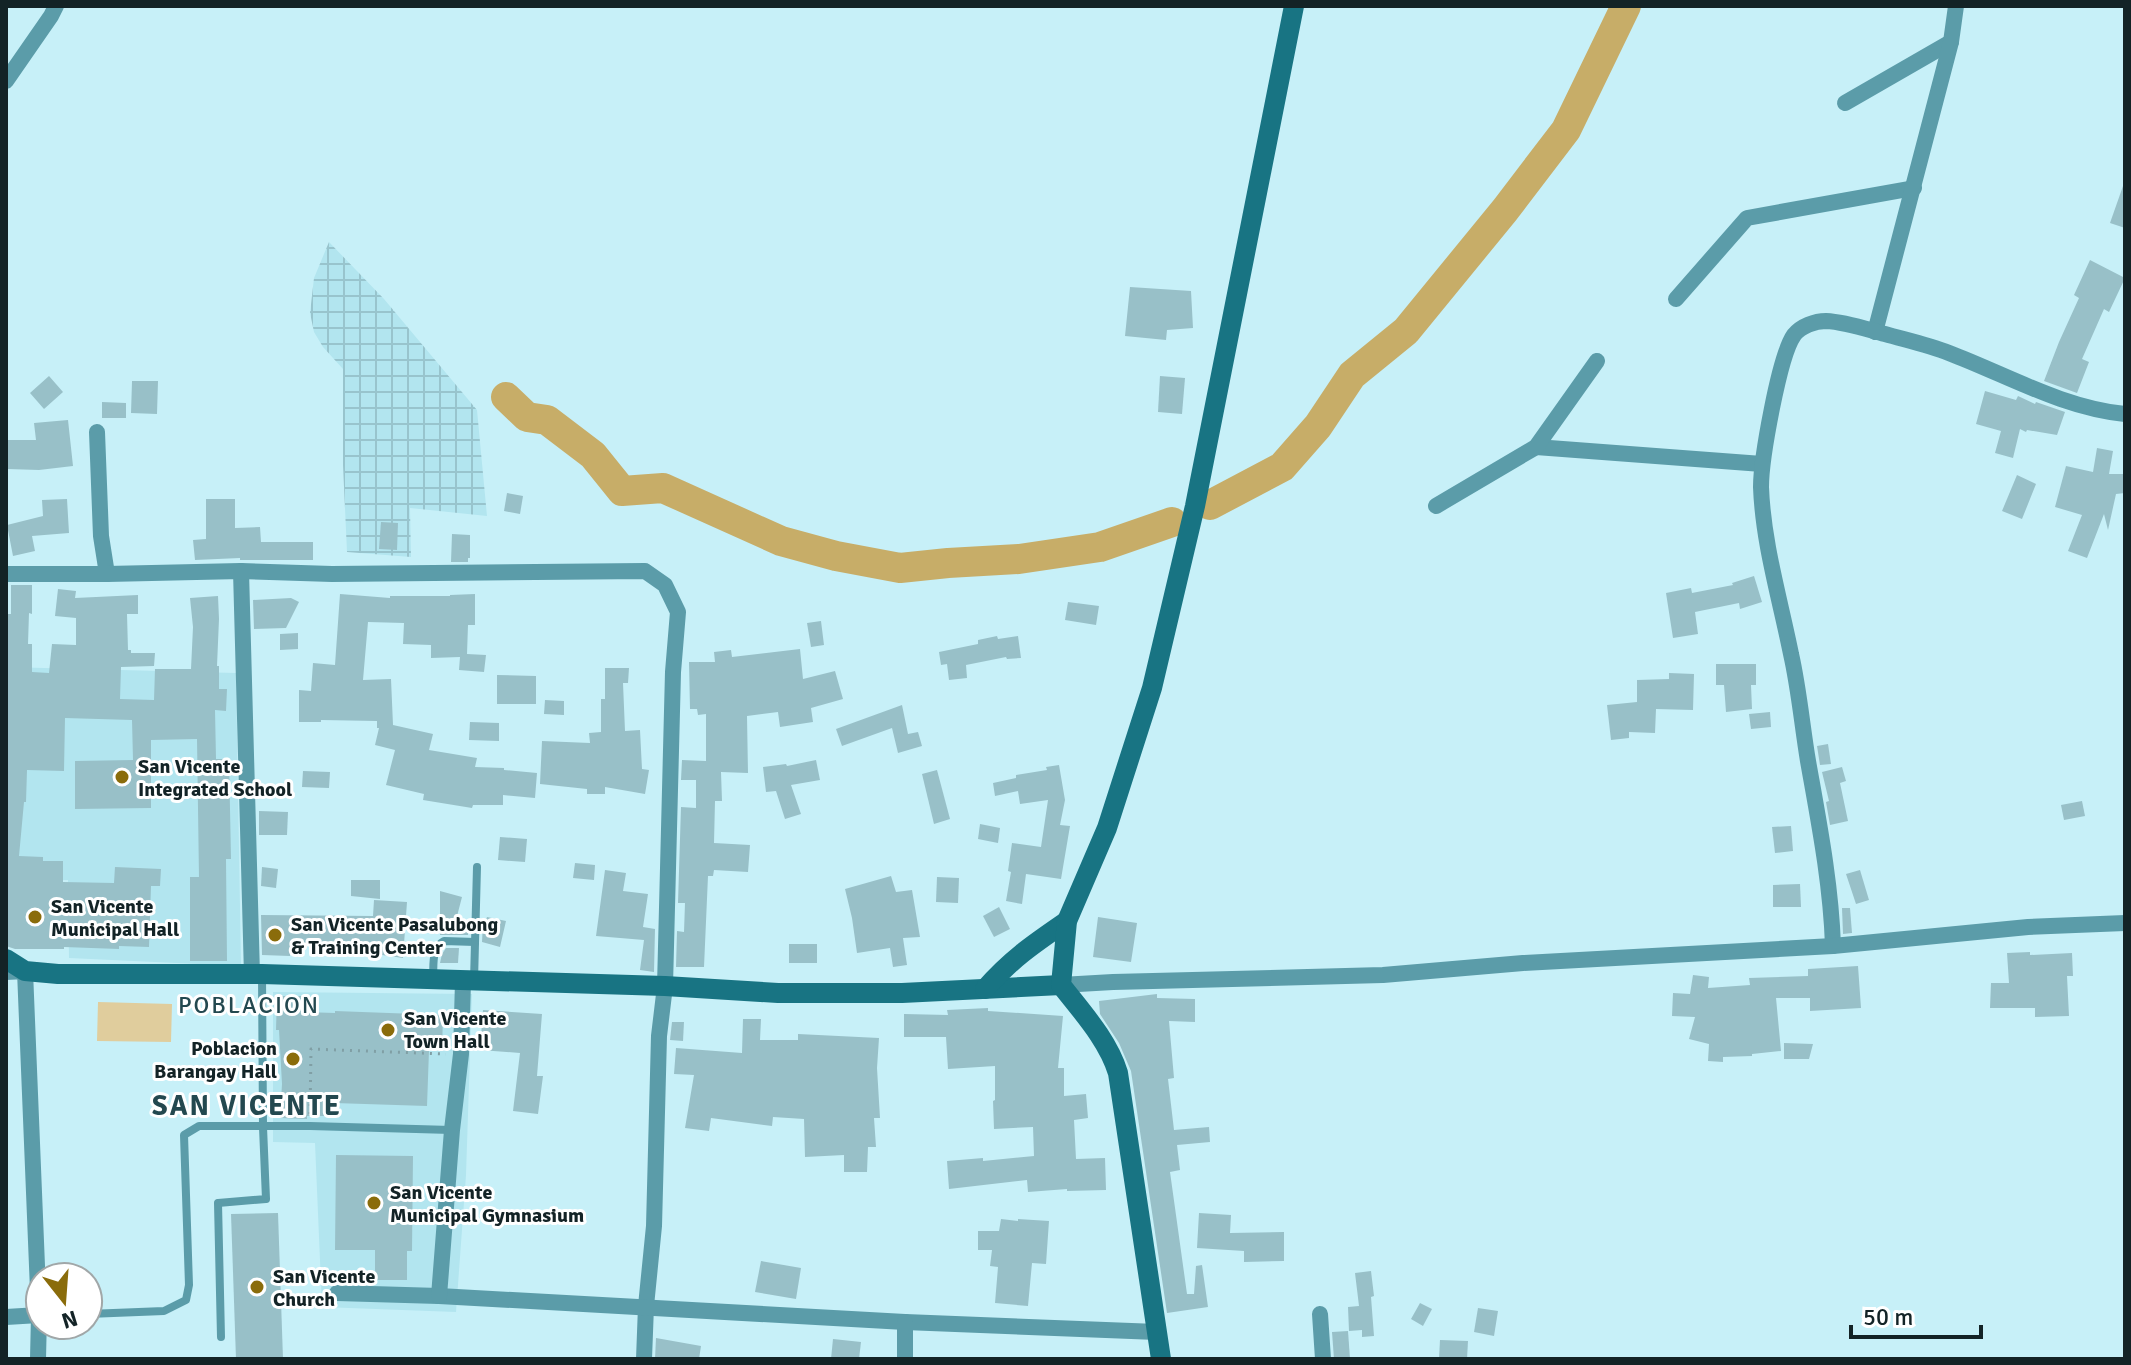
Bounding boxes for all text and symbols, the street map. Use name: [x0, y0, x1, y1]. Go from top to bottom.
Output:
place label: San Vicente Integrated School: [138, 754, 292, 802]
marker: San Vicente Integrated School: [113, 768, 131, 786]
place label: San Vicente Municipal Hall: [51, 894, 179, 942]
marker: San Vicente Municipal Hall: [26, 908, 44, 926]
place label: San Vicente Pasalubong & Training Center: [291, 912, 499, 960]
marker: San Vicente Pasalubong & Training Center: [266, 926, 284, 944]
district label: POBLACION: [178, 990, 320, 1020]
place label: San Vicente Town Hall: [404, 1006, 506, 1054]
marker: San Vicente Town Hall: [379, 1021, 397, 1039]
place label: Poblacion Barangay Hall: [154, 1036, 277, 1084]
marker: Poblacion Barangay Hall: [284, 1050, 302, 1068]
district label: SAN VICENTE: [152, 1089, 342, 1123]
place label: San Vicente Municipal Gymnasium: [390, 1180, 584, 1228]
marker: San Vicente Municipal Gymnasium: [365, 1194, 383, 1212]
north arrow: [24, 1261, 104, 1341]
place label: San Vicente Church: [273, 1264, 375, 1312]
marker: San Vicente Church: [248, 1278, 266, 1296]
scale bar: [1851, 1289, 1981, 1339]
text: 50 m: [1863, 1302, 1913, 1332]
text: N: [58, 1304, 81, 1335]

